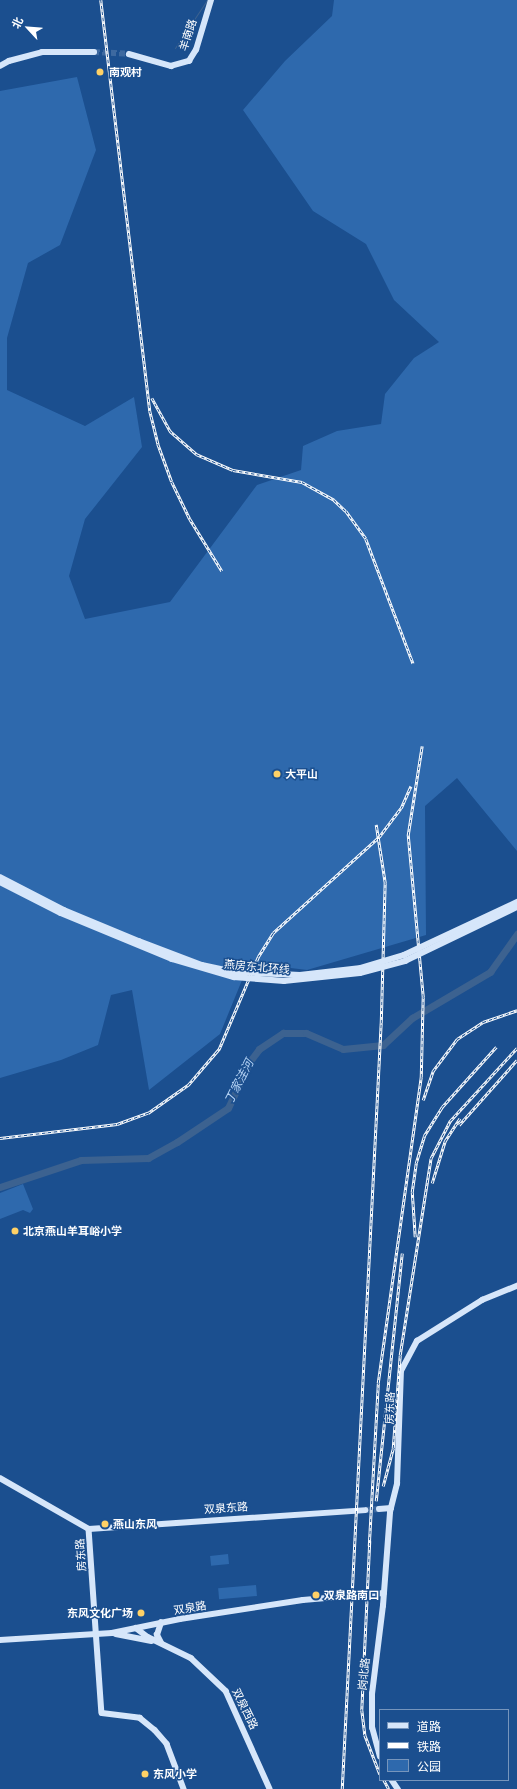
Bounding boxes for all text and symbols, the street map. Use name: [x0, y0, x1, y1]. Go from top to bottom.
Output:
north arrow: [8, 8, 48, 48]
text: 北: [9, 15, 25, 30]
street label: 羊南路: [177, 17, 199, 53]
place label: 南观村: [109, 65, 142, 79]
marker: 南观村: [94, 66, 106, 78]
place label: 大平山: [285, 767, 318, 781]
marker: 大平山: [272, 769, 282, 779]
street label: 燕房东北环线: [224, 958, 290, 976]
water label: 丁家洼河: [223, 1057, 257, 1107]
place label: 北京燕山羊耳峪小学: [23, 1224, 122, 1238]
marker: 北京燕山羊耳峪小学: [10, 1226, 20, 1236]
street label: 房东路: [383, 1391, 397, 1425]
street label: 双泉东路: [204, 1500, 248, 1516]
place label: 燕山东风: [113, 1517, 157, 1531]
marker: 燕山东风: [100, 1519, 110, 1529]
street label: 房东路: [73, 1538, 89, 1572]
place label: 双泉路南口: [324, 1588, 379, 1602]
marker: 双泉路南口: [311, 1590, 321, 1600]
street label: 双泉路: [173, 1599, 207, 1617]
place label: 东风文化广场: [67, 1606, 133, 1620]
marker: 东风文化广场: [136, 1608, 146, 1618]
street label: 岗北路: [356, 1657, 372, 1691]
street label: 双泉西路: [229, 1686, 261, 1732]
legend: [379, 1709, 509, 1781]
text: 道路: [417, 1720, 441, 1734]
text: 铁路: [417, 1740, 441, 1754]
text: 公园: [417, 1760, 441, 1774]
place label: 东风小学: [153, 1767, 197, 1781]
marker: 东风小学: [140, 1769, 150, 1779]

